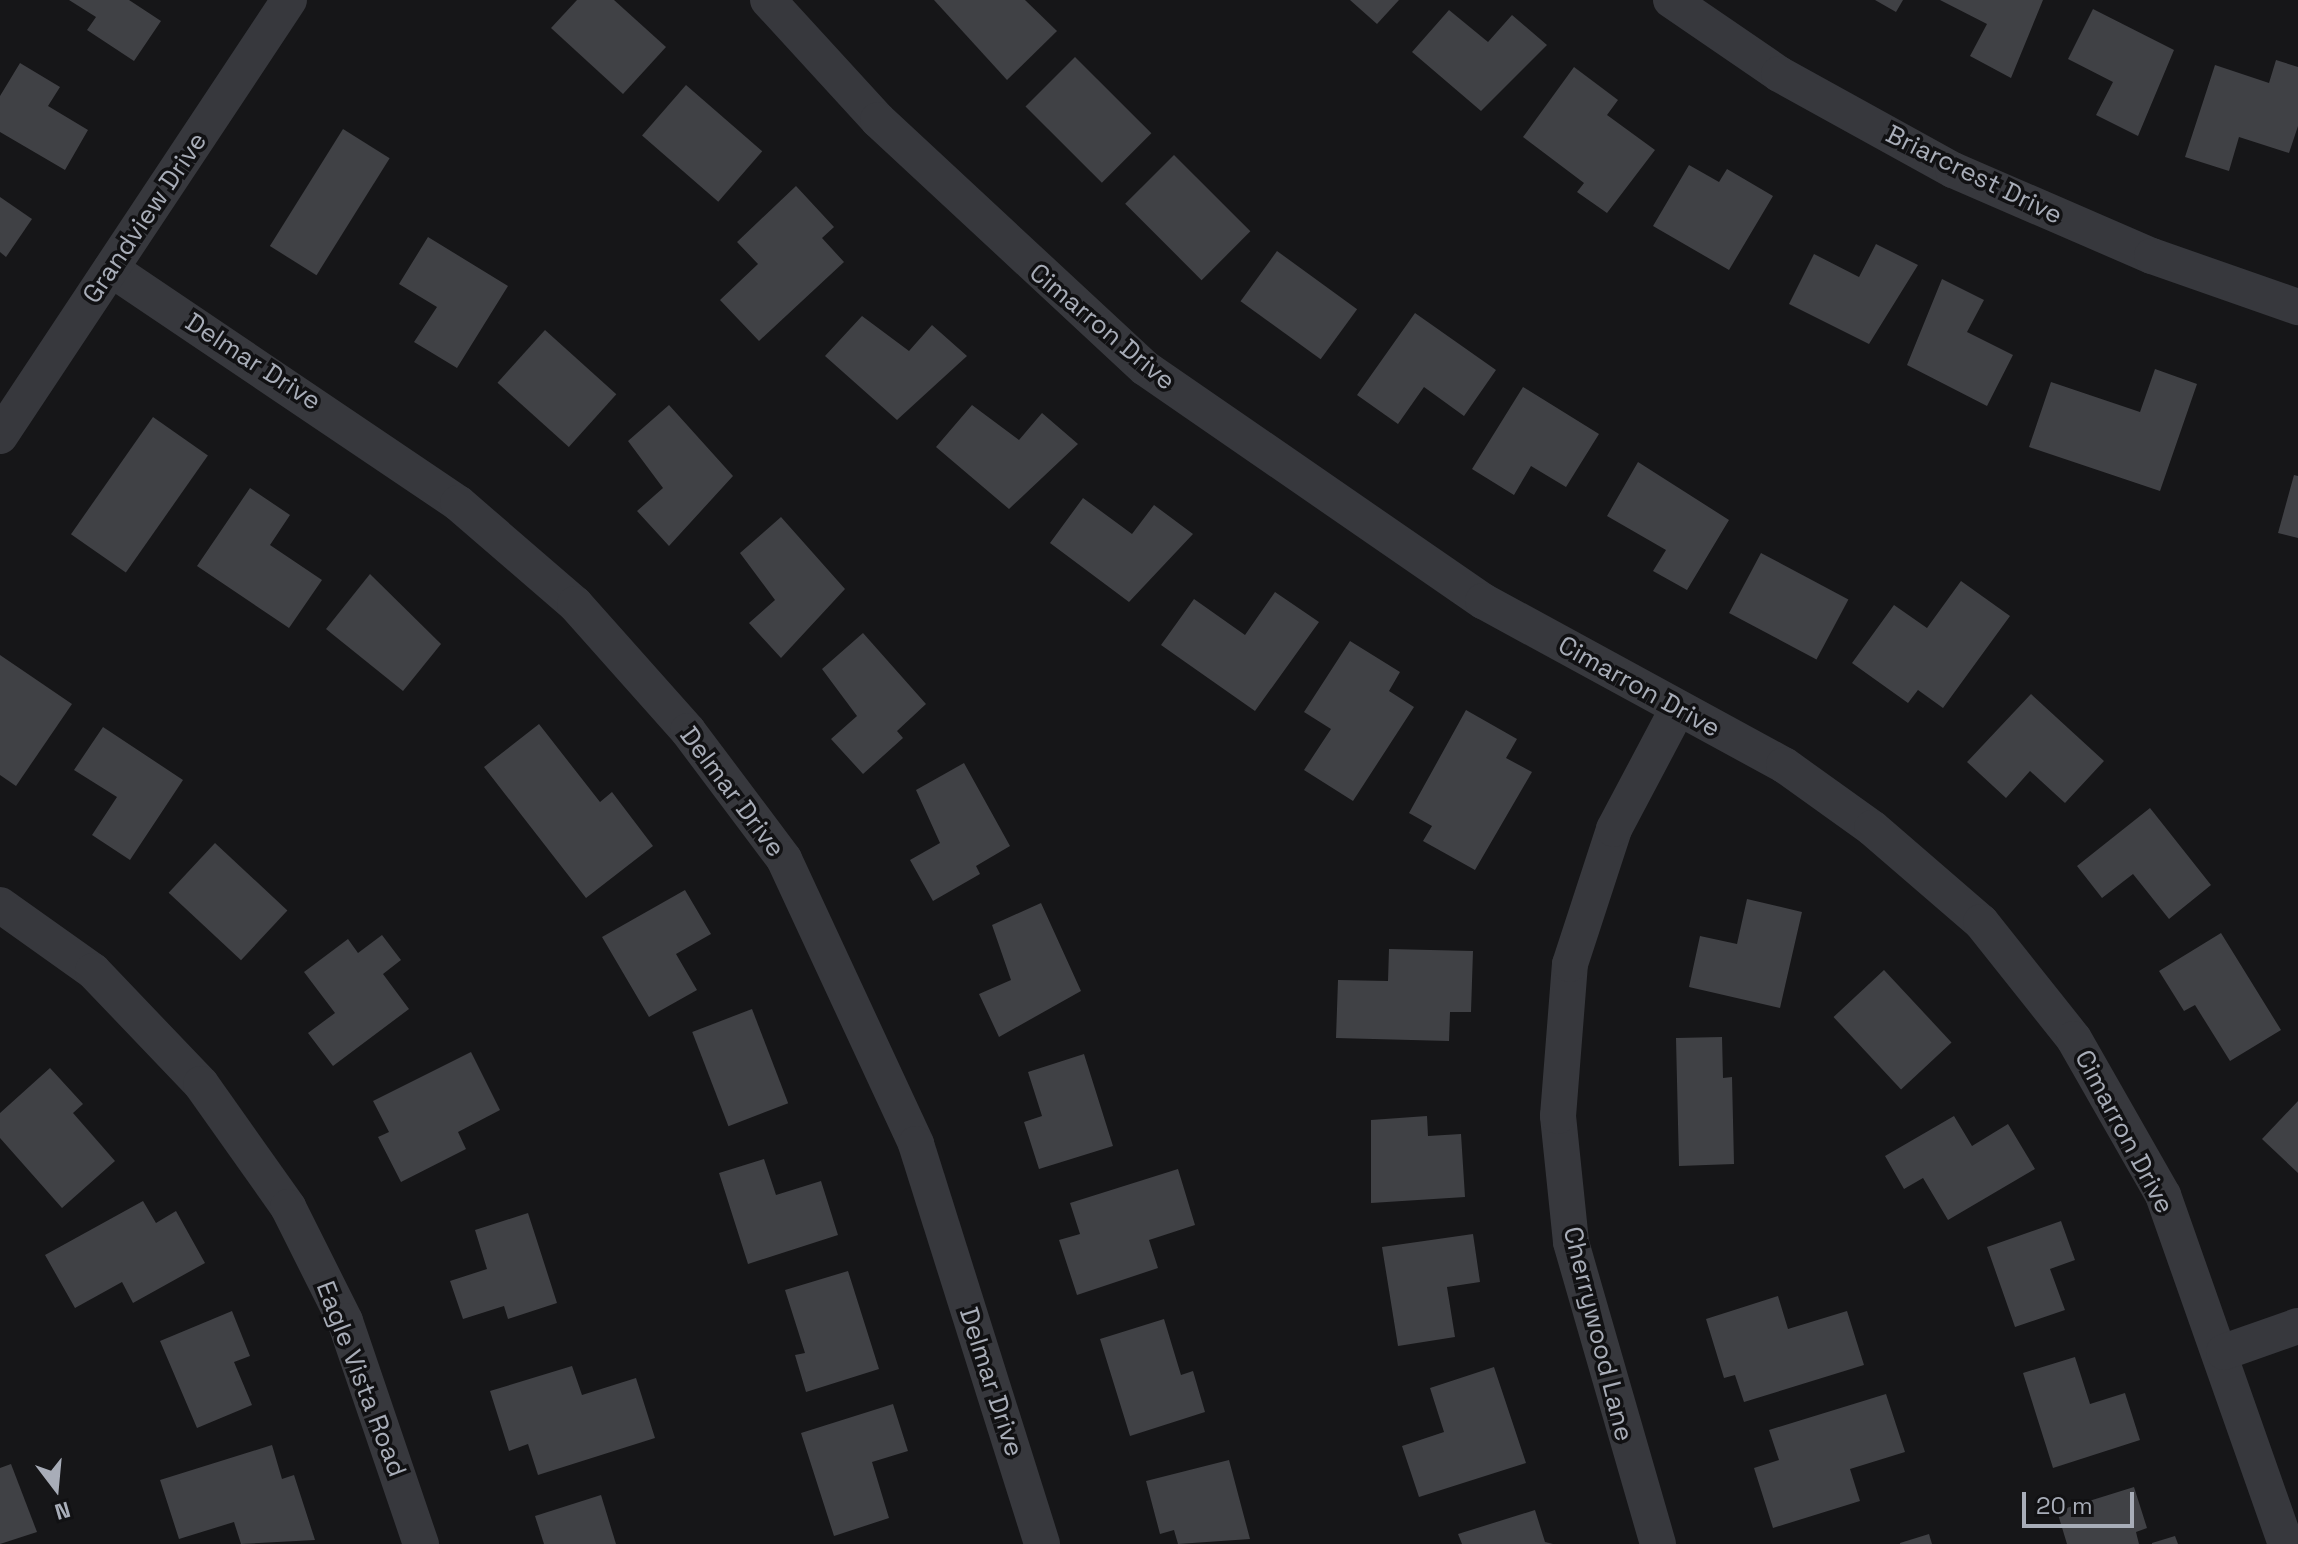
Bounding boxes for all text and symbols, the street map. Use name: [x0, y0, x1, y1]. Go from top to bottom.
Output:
street label: Briarcrest Drive: [1881, 119, 2067, 231]
street label: Grandview Drive: [76, 127, 214, 309]
street label: Cimarron Drive: [1023, 257, 1181, 397]
street label: Delmar Drive: [179, 307, 327, 417]
street label: Cimarron Drive: [1553, 630, 1725, 744]
street label: Delmar Drive: [673, 721, 791, 863]
street label: Cimarron Drive: [2068, 1045, 2180, 1219]
street label: Cherrywood Lane: [1556, 1223, 1640, 1445]
street label: Eagle Vista Road: [309, 1277, 413, 1481]
street label: Delmar Drive: [952, 1303, 1030, 1461]
north arrow: [16, 1448, 96, 1528]
scale bar: [2026, 1476, 2138, 1526]
text: 20 m: [2036, 1490, 2093, 1521]
text: N: [52, 1496, 74, 1527]

